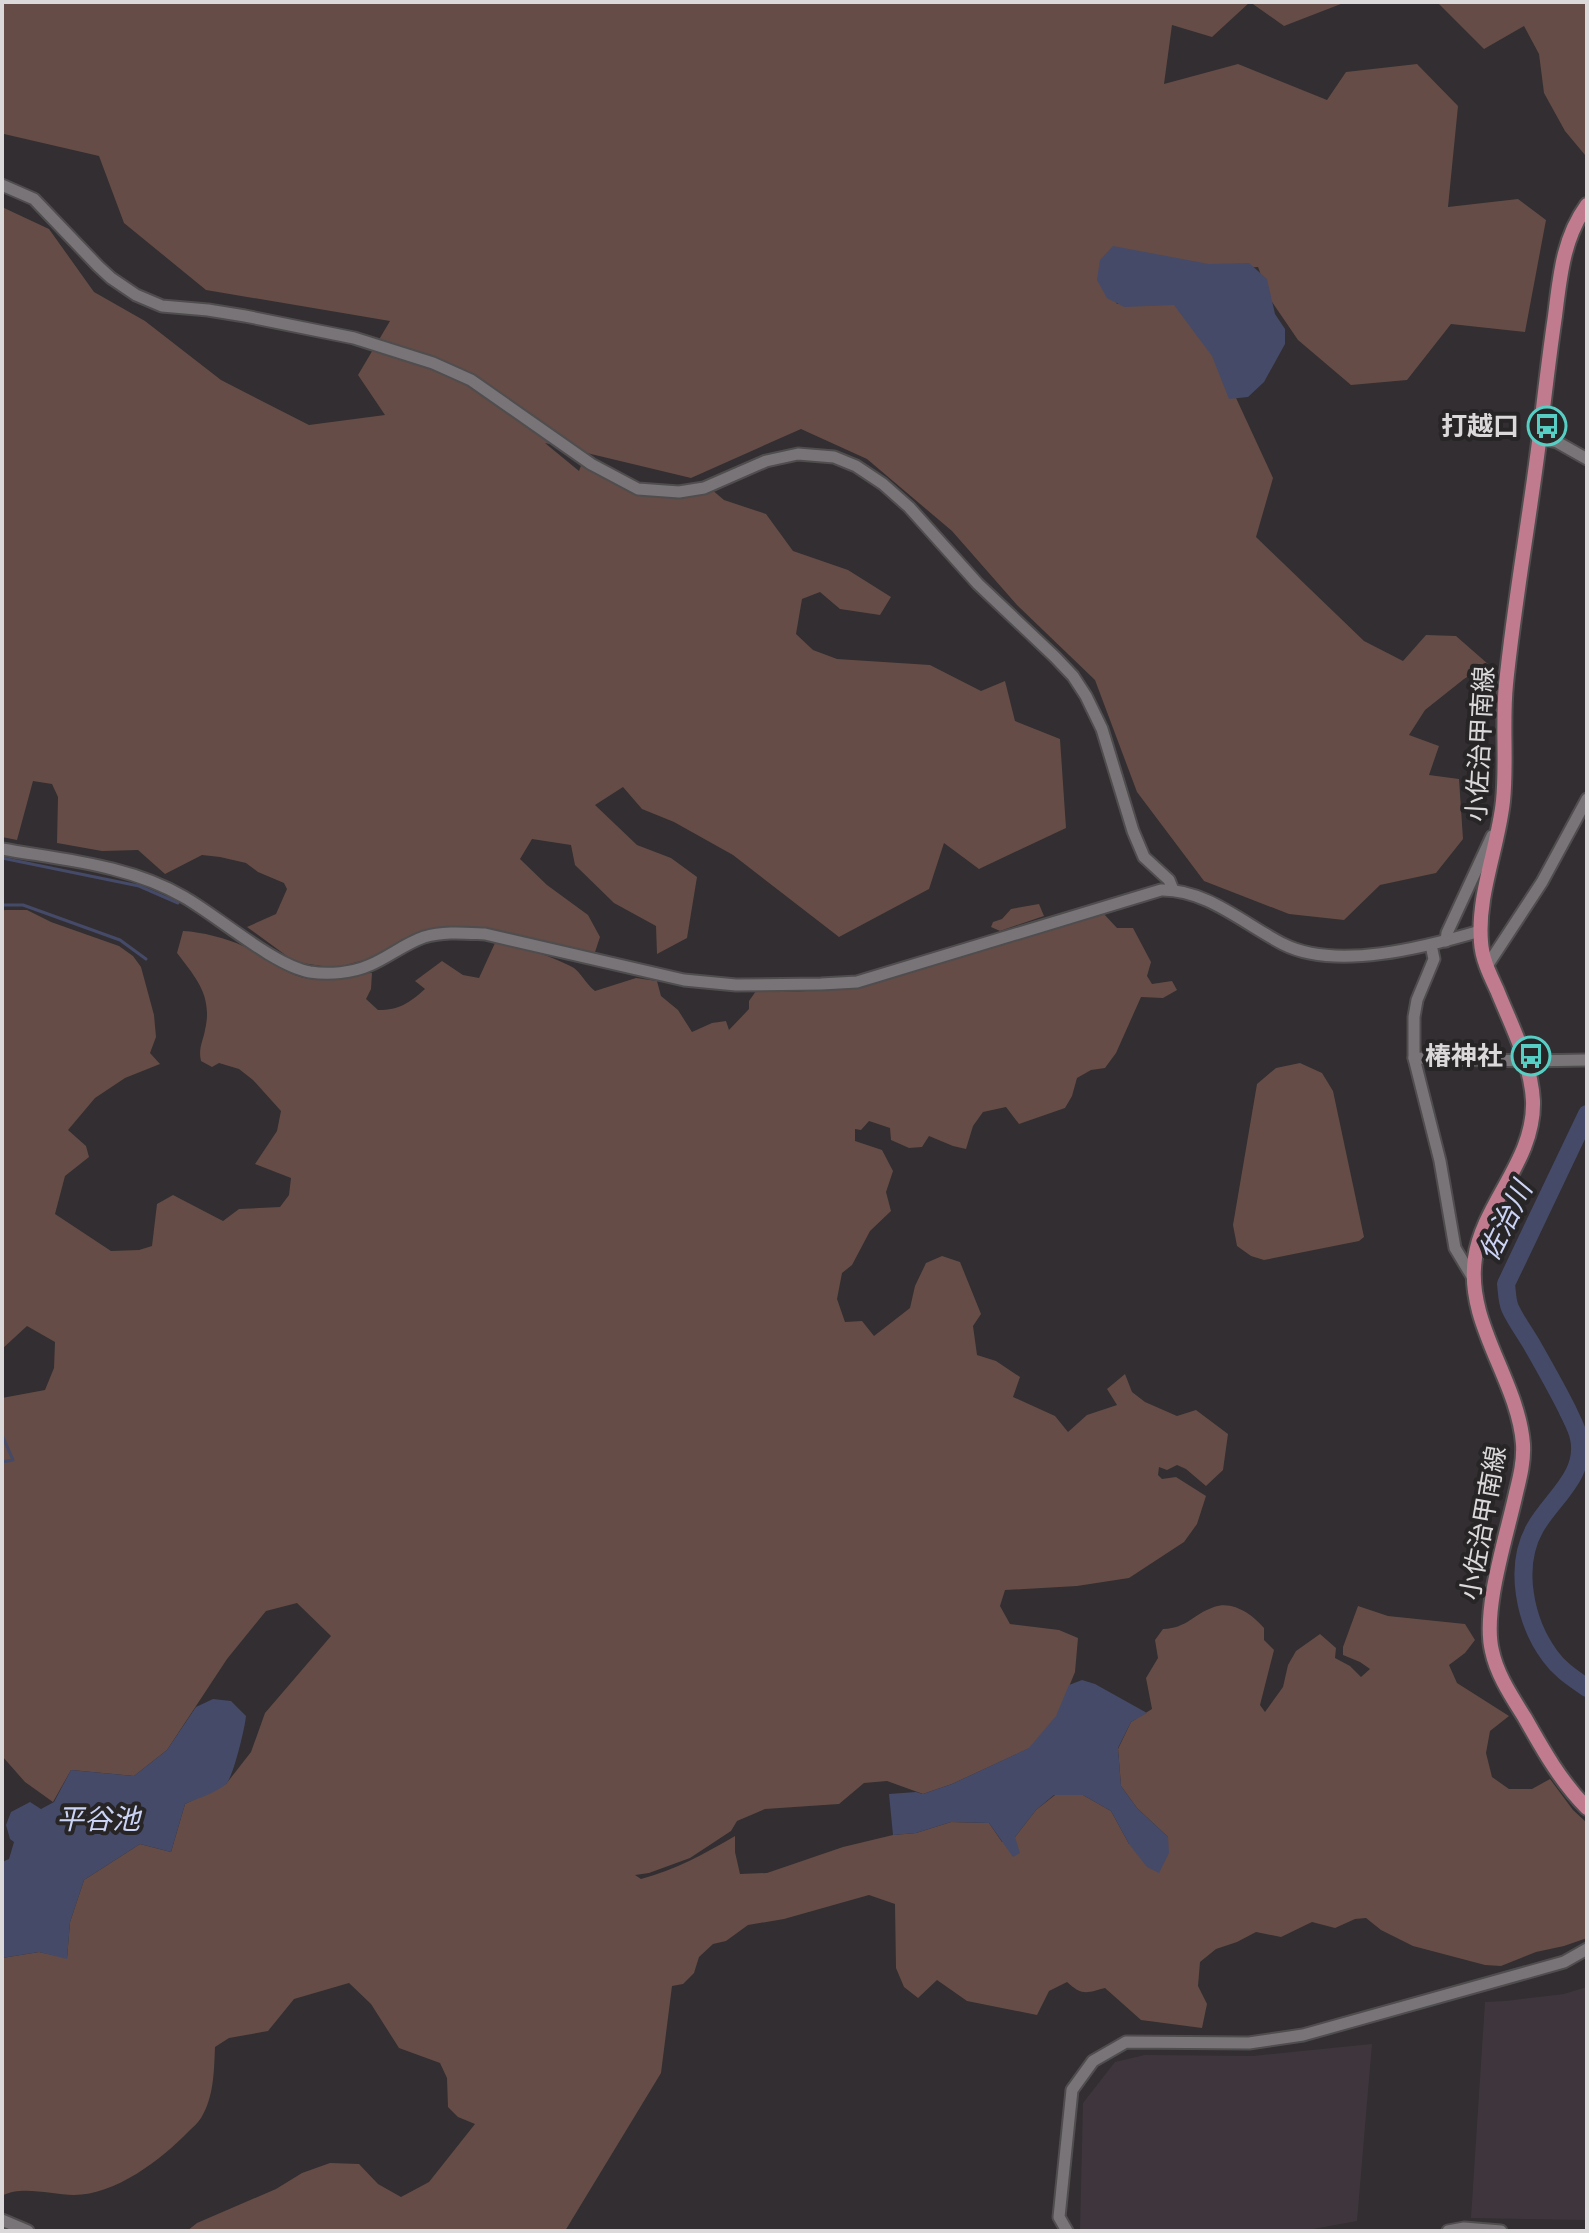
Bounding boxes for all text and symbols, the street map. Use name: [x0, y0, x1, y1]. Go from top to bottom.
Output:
bus stop icon: 打越口: [1526, 405, 1568, 447]
place label: 打越口: [1441, 409, 1519, 443]
street label: 小佐治甲南線: [1459, 665, 1501, 823]
bus stop icon: 椿神社: [1510, 1035, 1552, 1077]
place label: 椿神社: [1425, 1039, 1503, 1073]
water label: 佐治川: [1470, 1173, 1541, 1267]
street label: 小佐治甲南線: [1453, 1443, 1513, 1603]
water label: 平谷池: [56, 1801, 143, 1837]

